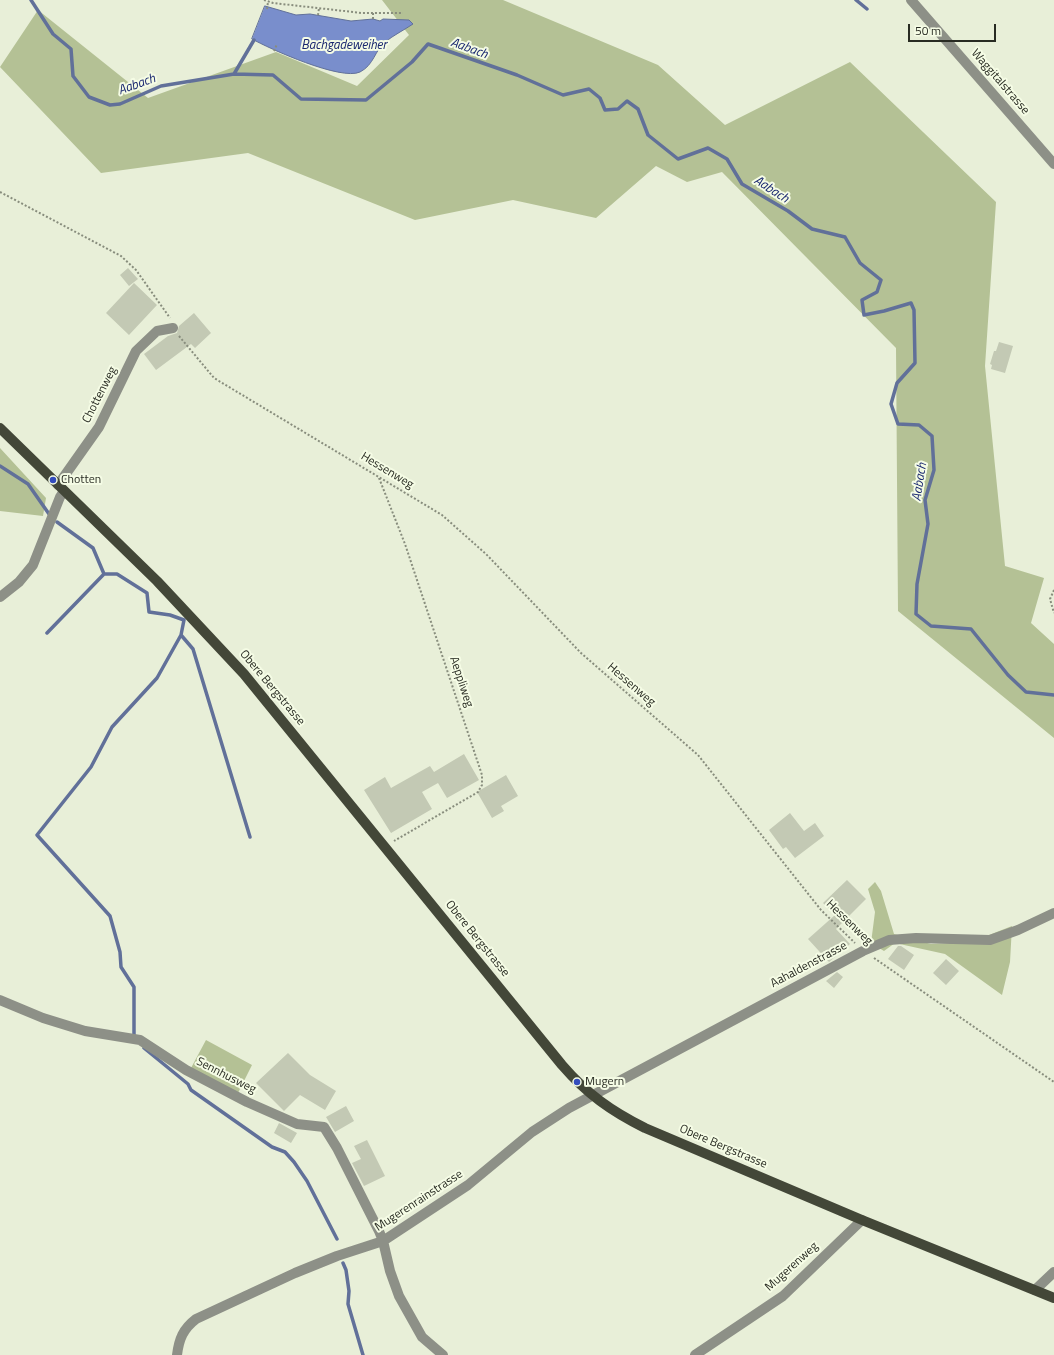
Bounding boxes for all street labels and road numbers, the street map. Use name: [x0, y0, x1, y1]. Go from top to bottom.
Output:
street label: Waggitalstrasse: [968, 46, 1032, 118]
street label: Chottenweg: [80, 364, 120, 426]
street label: Hessenweg: [358, 450, 416, 492]
street label: Obere Bergstrasse: [236, 647, 308, 729]
street label: Aeppliweg: [446, 655, 476, 709]
street label: Hessenweg: [604, 660, 658, 710]
street label: Hessenweg: [823, 897, 875, 949]
street label: Obere Bergstrasse: [442, 898, 512, 980]
street label: Aahaldenstrasse: [768, 939, 850, 991]
street label: Sennhusweg: [194, 1055, 258, 1097]
street label: Obere Bergstrasse: [677, 1122, 769, 1172]
street label: Mugerenrainstrasse: [372, 1167, 466, 1235]
street label: Mugerenweg: [762, 1239, 822, 1295]

